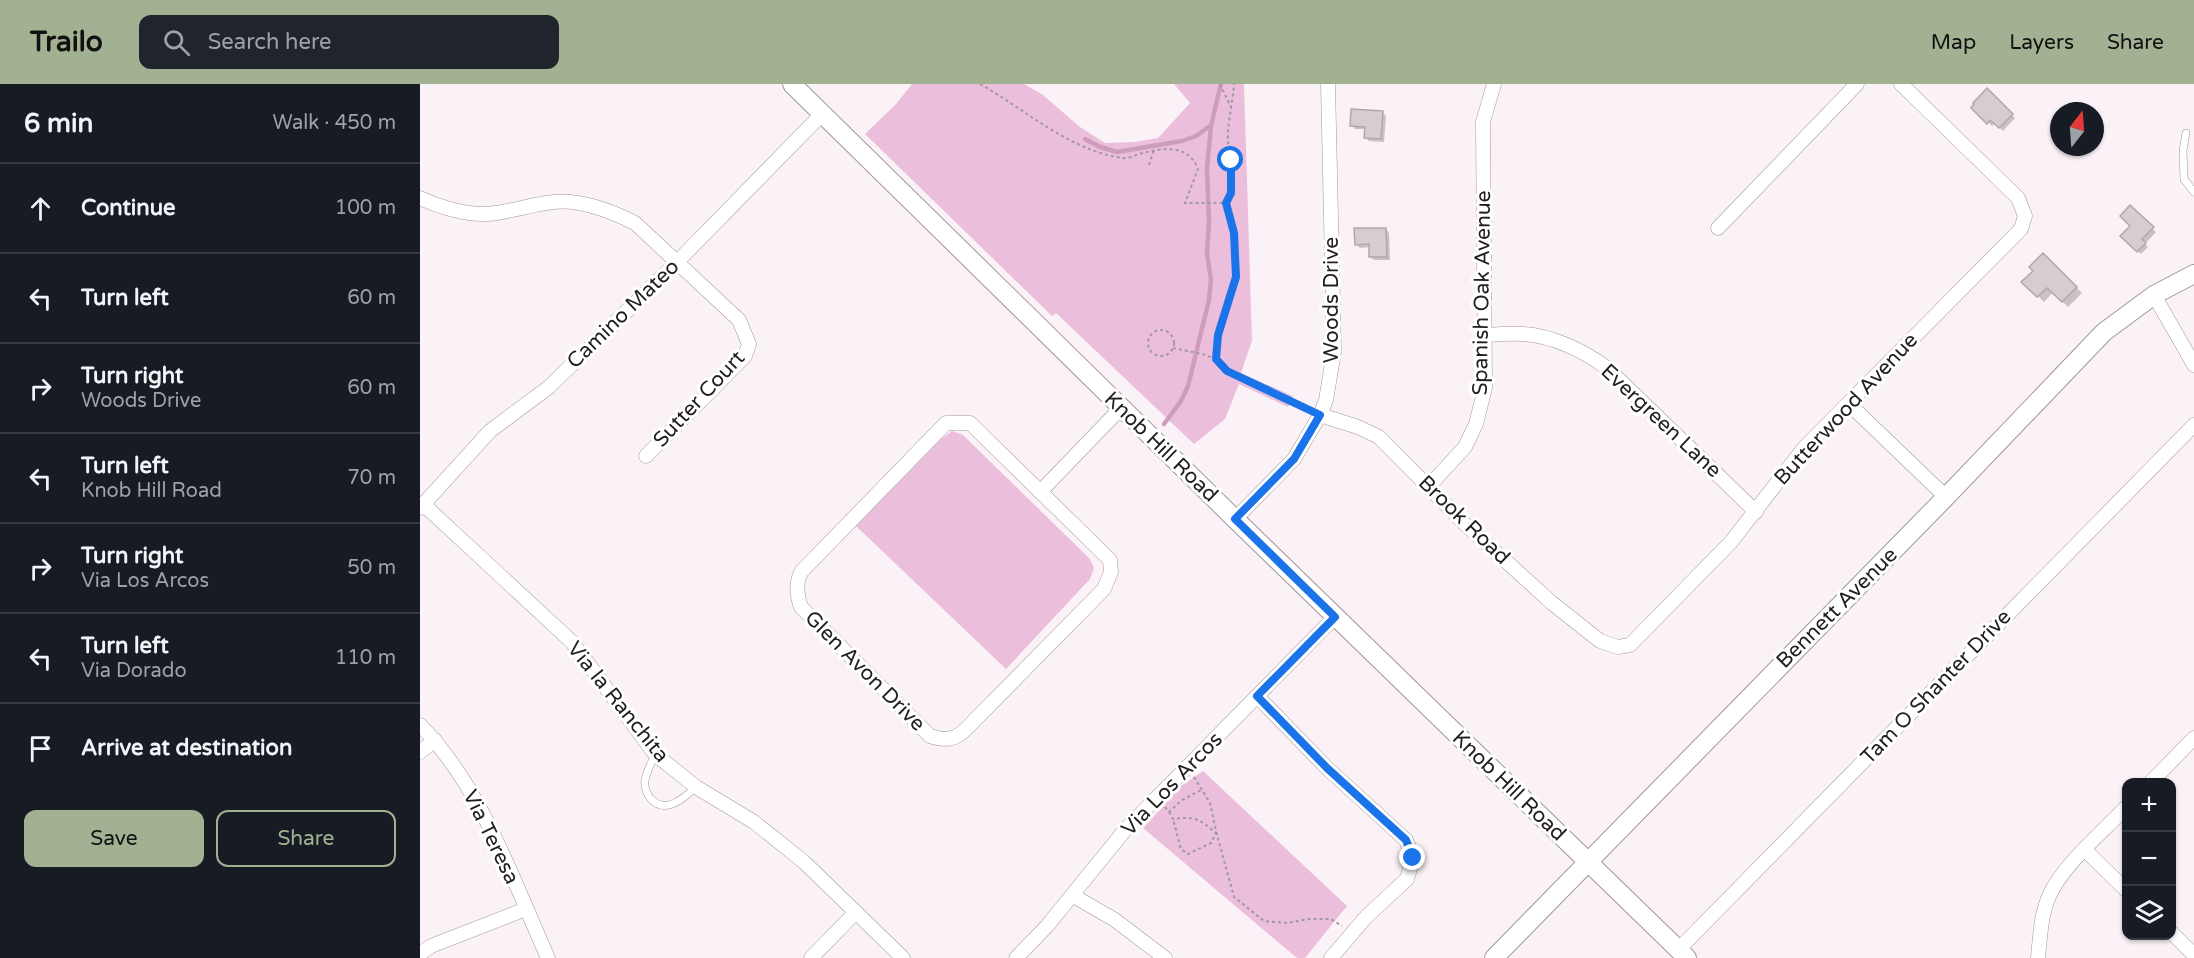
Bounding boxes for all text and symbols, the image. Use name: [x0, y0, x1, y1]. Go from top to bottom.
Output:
search box: [139, 15, 559, 69]
text: Trailo: [30, 25, 103, 59]
icon: search: [160, 26, 193, 59]
text: Search here: [208, 29, 332, 55]
text: Map: [1931, 30, 1976, 55]
text: Layers: [2009, 30, 2074, 55]
text: Share: [2107, 30, 2164, 55]
north arrow: [2050, 102, 2104, 156]
text: 6 min: [24, 108, 93, 139]
text: Walk · 450 m: [273, 111, 396, 135]
route start: [1217, 146, 1243, 172]
street label: Spanish Oak Avenue: [1468, 190, 1496, 396]
icon: ahead: [24, 192, 57, 225]
text: Continue: [81, 195, 176, 221]
text: 100 m: [335, 196, 396, 220]
street label: Woods Drive: [1319, 237, 1344, 363]
street label: Camino Mateo: [562, 254, 684, 374]
icon: left: [24, 282, 57, 315]
text: Turn left: [81, 285, 169, 311]
text: 60 m: [347, 286, 396, 310]
street label: Butterwood Avenue: [1769, 328, 1923, 490]
street label: Sutter Court: [648, 346, 750, 452]
street label: Evergreen Lane: [1596, 359, 1726, 483]
text: Turn right: [81, 363, 183, 389]
icon: right: [24, 372, 57, 405]
text: 60 m: [347, 376, 396, 400]
street label: Knob Hill Road: [1099, 387, 1223, 507]
text: Woods Drive: [81, 389, 201, 413]
text: Turn left: [81, 453, 169, 479]
icon: left: [24, 462, 57, 495]
text: 70 m: [347, 466, 396, 490]
street label: Brook Road: [1413, 470, 1515, 570]
text: Knob Hill Road: [81, 479, 222, 503]
street label: Bennett Avenue: [1771, 542, 1903, 674]
text: Turn right: [81, 543, 183, 569]
icon: right: [24, 552, 57, 585]
text: 50 m: [347, 556, 396, 580]
text: Via Los Arcos: [81, 569, 209, 593]
street label: Tam O Shanter Drive: [1856, 604, 2016, 769]
street label: Glen Avon Drive: [800, 606, 930, 736]
text: Turn left: [81, 633, 169, 659]
street label: Via la Ranchita: [562, 637, 674, 767]
icon: left: [24, 642, 57, 675]
text: 110 m: [335, 646, 396, 670]
text: Via Dorado: [81, 659, 187, 683]
street label: Knob Hill Road: [1447, 726, 1571, 846]
street label: Via Los Arcos: [1116, 727, 1228, 841]
icon: arrive: [24, 732, 57, 765]
text: Arrive at destination: [81, 735, 292, 761]
map controls: [2122, 778, 2176, 940]
button: +: [2122, 778, 2176, 832]
street label: Via Teresa: [457, 786, 525, 888]
button: Save: [24, 810, 204, 867]
button: Share: [216, 810, 396, 867]
button: −: [2122, 832, 2176, 886]
route end: [1399, 844, 1425, 870]
button: layers: [2122, 886, 2176, 940]

